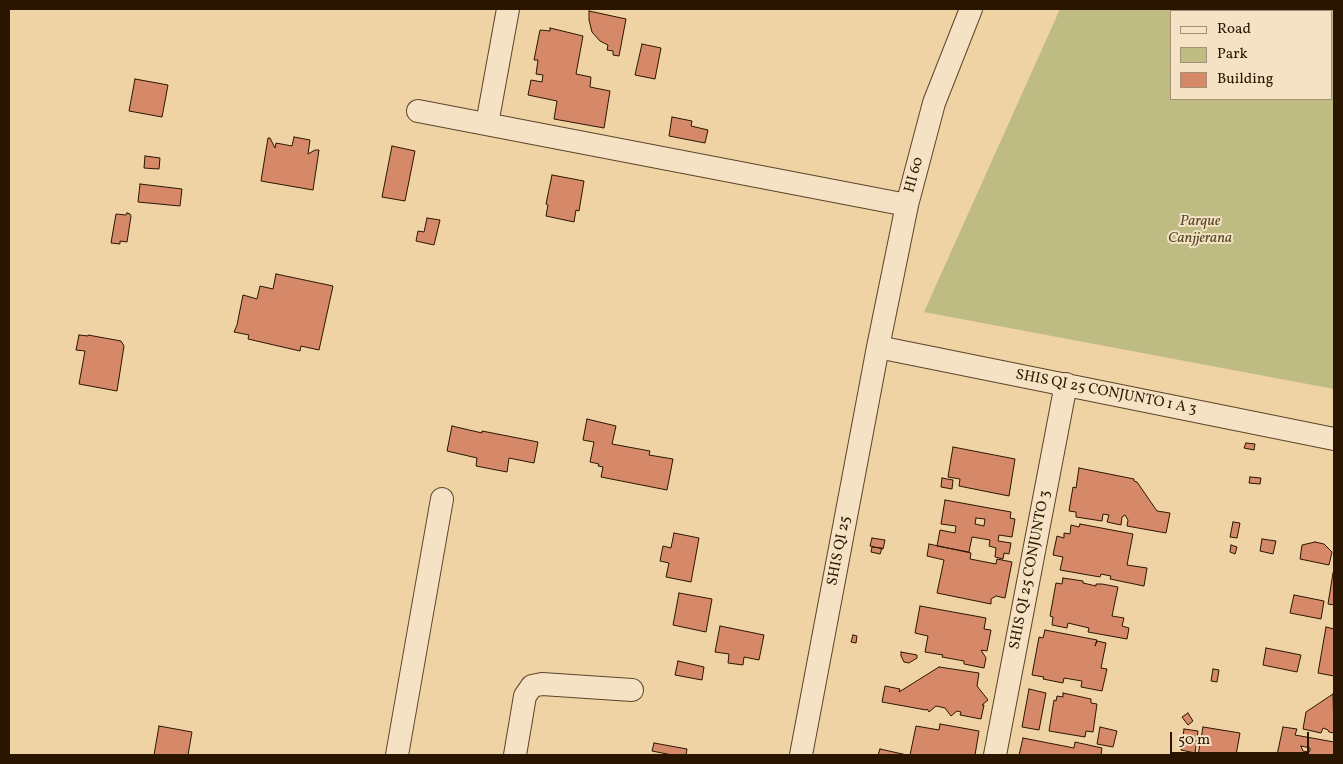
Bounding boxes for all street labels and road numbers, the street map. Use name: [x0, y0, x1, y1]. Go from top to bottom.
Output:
street label: HI 60: [902, 155, 928, 195]
street label: SHIS QI 25 CONJUNTO 1 A 3: [1014, 367, 1198, 419]
street label: SHIS QI 25 CONJUNTO 3: [1007, 489, 1055, 651]
street label: SHIS QI 25: [824, 515, 856, 587]

